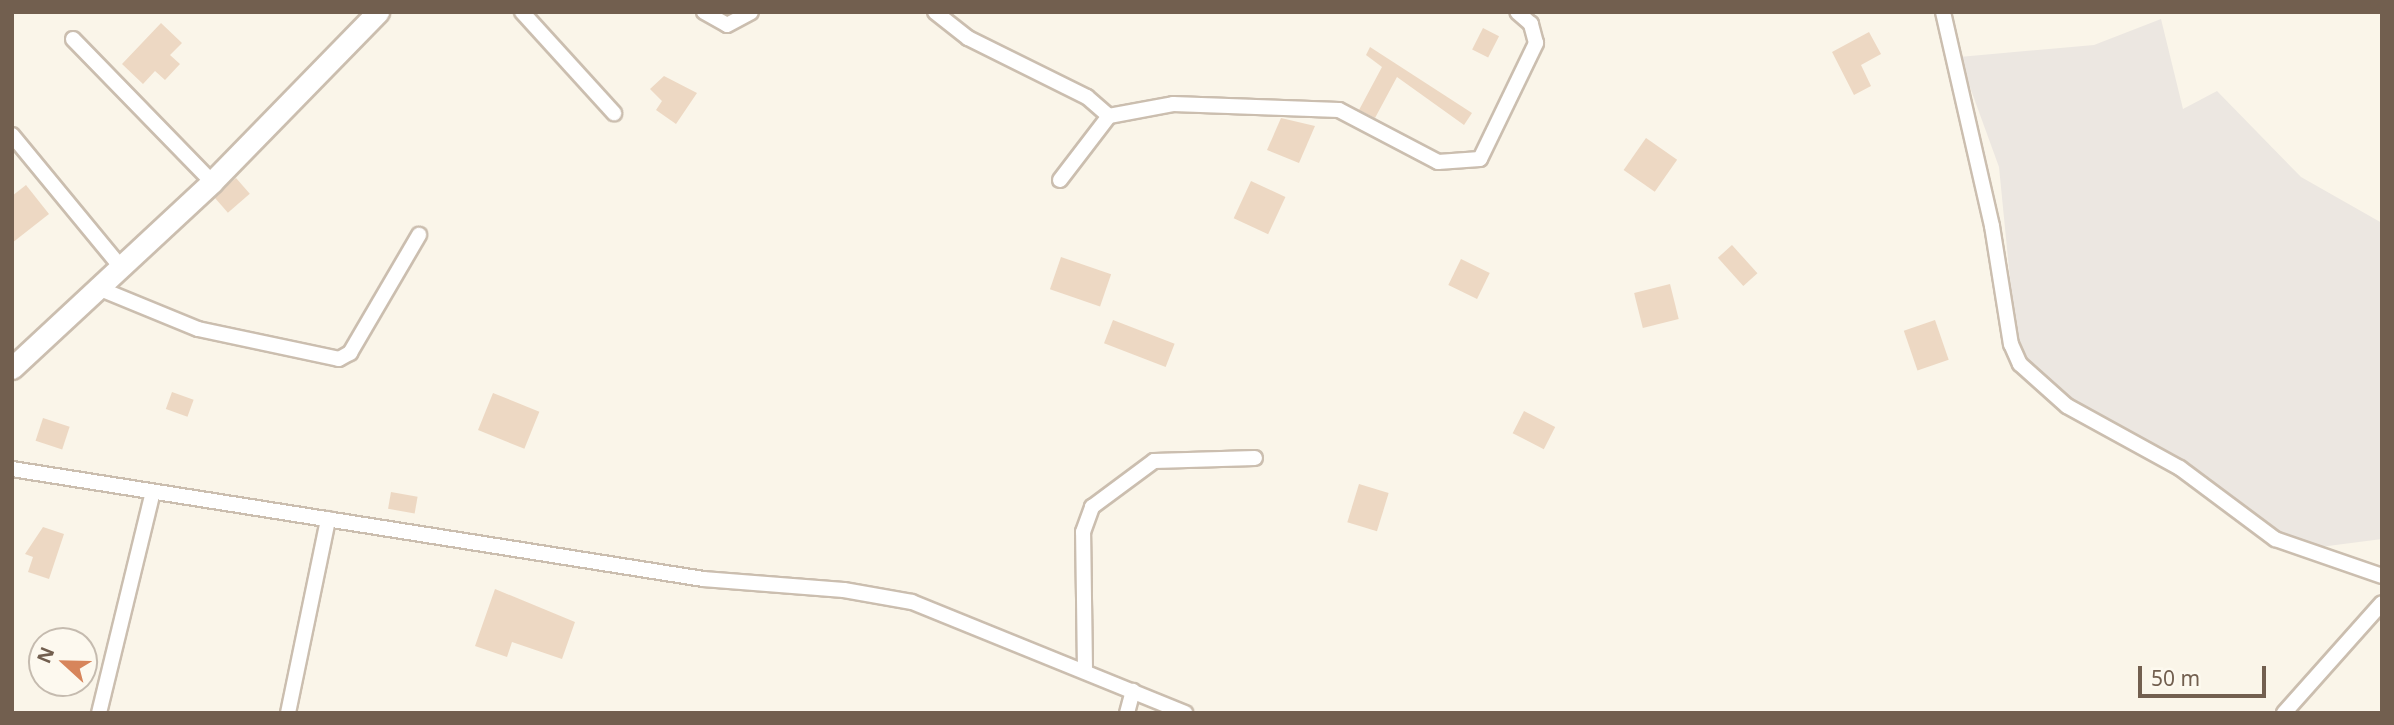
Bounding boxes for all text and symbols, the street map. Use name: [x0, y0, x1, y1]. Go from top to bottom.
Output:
north arrow: [28, 627, 98, 697]
text: N: [30, 643, 60, 667]
scale bar: [2142, 652, 2270, 696]
text: 50 m: [2151, 664, 2200, 692]

